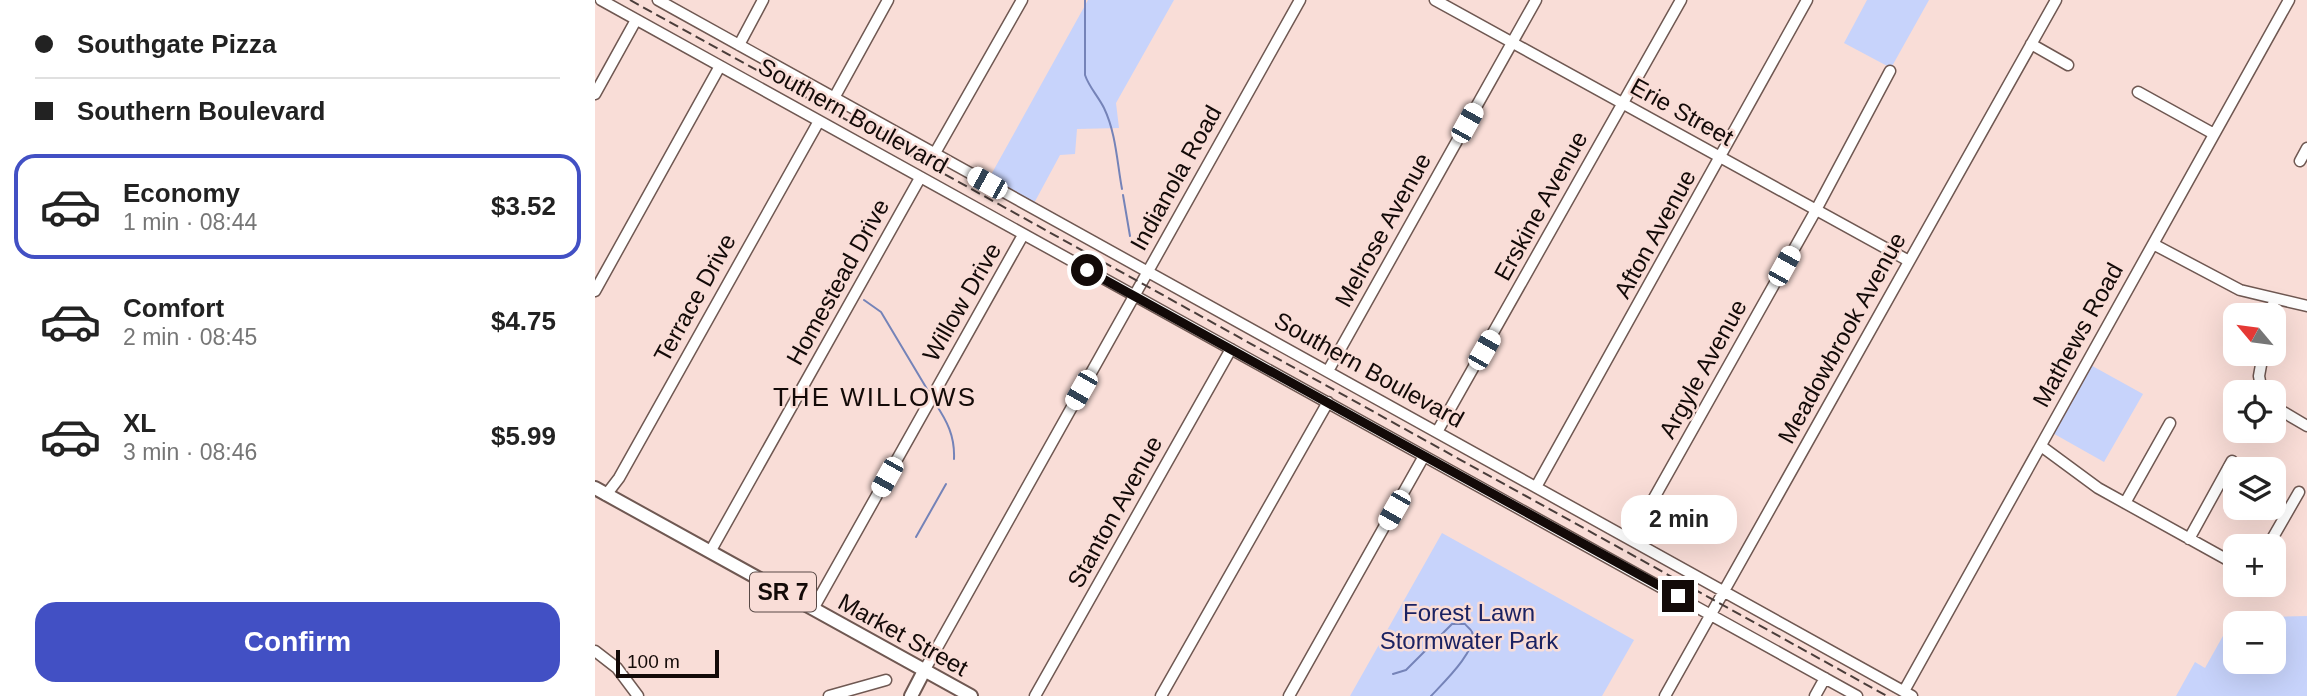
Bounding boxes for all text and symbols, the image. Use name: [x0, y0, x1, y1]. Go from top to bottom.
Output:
text: Southgate Pizza: [77, 29, 276, 59]
street label: Southern Boulevard: [754, 52, 953, 179]
street label: Erie Street: [1626, 72, 1739, 151]
text: Southern Boulevard: [77, 96, 325, 126]
car: [1448, 100, 1487, 146]
street label: Indianola Road: [1125, 101, 1227, 255]
street label: Erskine Avenue: [1488, 126, 1593, 285]
street label: Melrose Avenue: [1329, 148, 1436, 311]
car: [964, 164, 1011, 202]
street label: Afton Avenue: [1608, 165, 1701, 303]
icon: car: [39, 175, 102, 238]
text: Economy: [123, 178, 240, 208]
text: $3.52: [491, 191, 556, 221]
street label: Homestead Drive: [781, 194, 894, 369]
text: 1 min · 08:44: [123, 209, 257, 235]
street label: Meadowbrook Avenue: [1772, 228, 1911, 448]
street label: Terrace Drive: [648, 229, 741, 367]
street label: Willow Drive: [917, 238, 1006, 366]
car: [1765, 243, 1804, 289]
route start: [1071, 254, 1103, 286]
street label: Mathews Road: [2027, 258, 2128, 411]
icon: car: [39, 290, 102, 353]
text: Comfort: [123, 293, 224, 323]
street label: Argyle Avenue: [1653, 295, 1752, 443]
north arrow: [2223, 303, 2285, 366]
map controls: [2223, 303, 2286, 674]
text: $4.75: [491, 306, 556, 336]
street label: Southern Boulevard: [1270, 306, 1469, 433]
text: 2 min · 08:45: [123, 324, 257, 350]
car: [1465, 327, 1504, 373]
car: [1062, 367, 1101, 413]
button: locate: [2223, 380, 2286, 443]
district label: THE WILLOWS: [773, 382, 977, 412]
icon: car: [39, 405, 102, 468]
text: XL: [123, 408, 156, 438]
text: $5.99: [491, 421, 556, 451]
street label: Stanton Avenue: [1062, 431, 1167, 592]
text: 3 min · 08:46: [123, 439, 257, 465]
car: [868, 454, 907, 500]
button: layers: [2223, 457, 2286, 520]
car: [1375, 487, 1414, 533]
callout: 2 min: [1620, 494, 1736, 544]
text: 2 min: [1649, 506, 1709, 532]
button: +: [2223, 534, 2286, 597]
road number: SR 7: [750, 572, 816, 612]
route end: [1662, 580, 1694, 612]
street label: Market Street: [834, 588, 973, 681]
park label: Forest Lawn Stormwater Park: [1380, 599, 1559, 654]
button: Confirm: [35, 602, 560, 682]
button: −: [2223, 611, 2286, 674]
scale bar: [616, 647, 719, 679]
text: 100 m: [627, 651, 680, 672]

